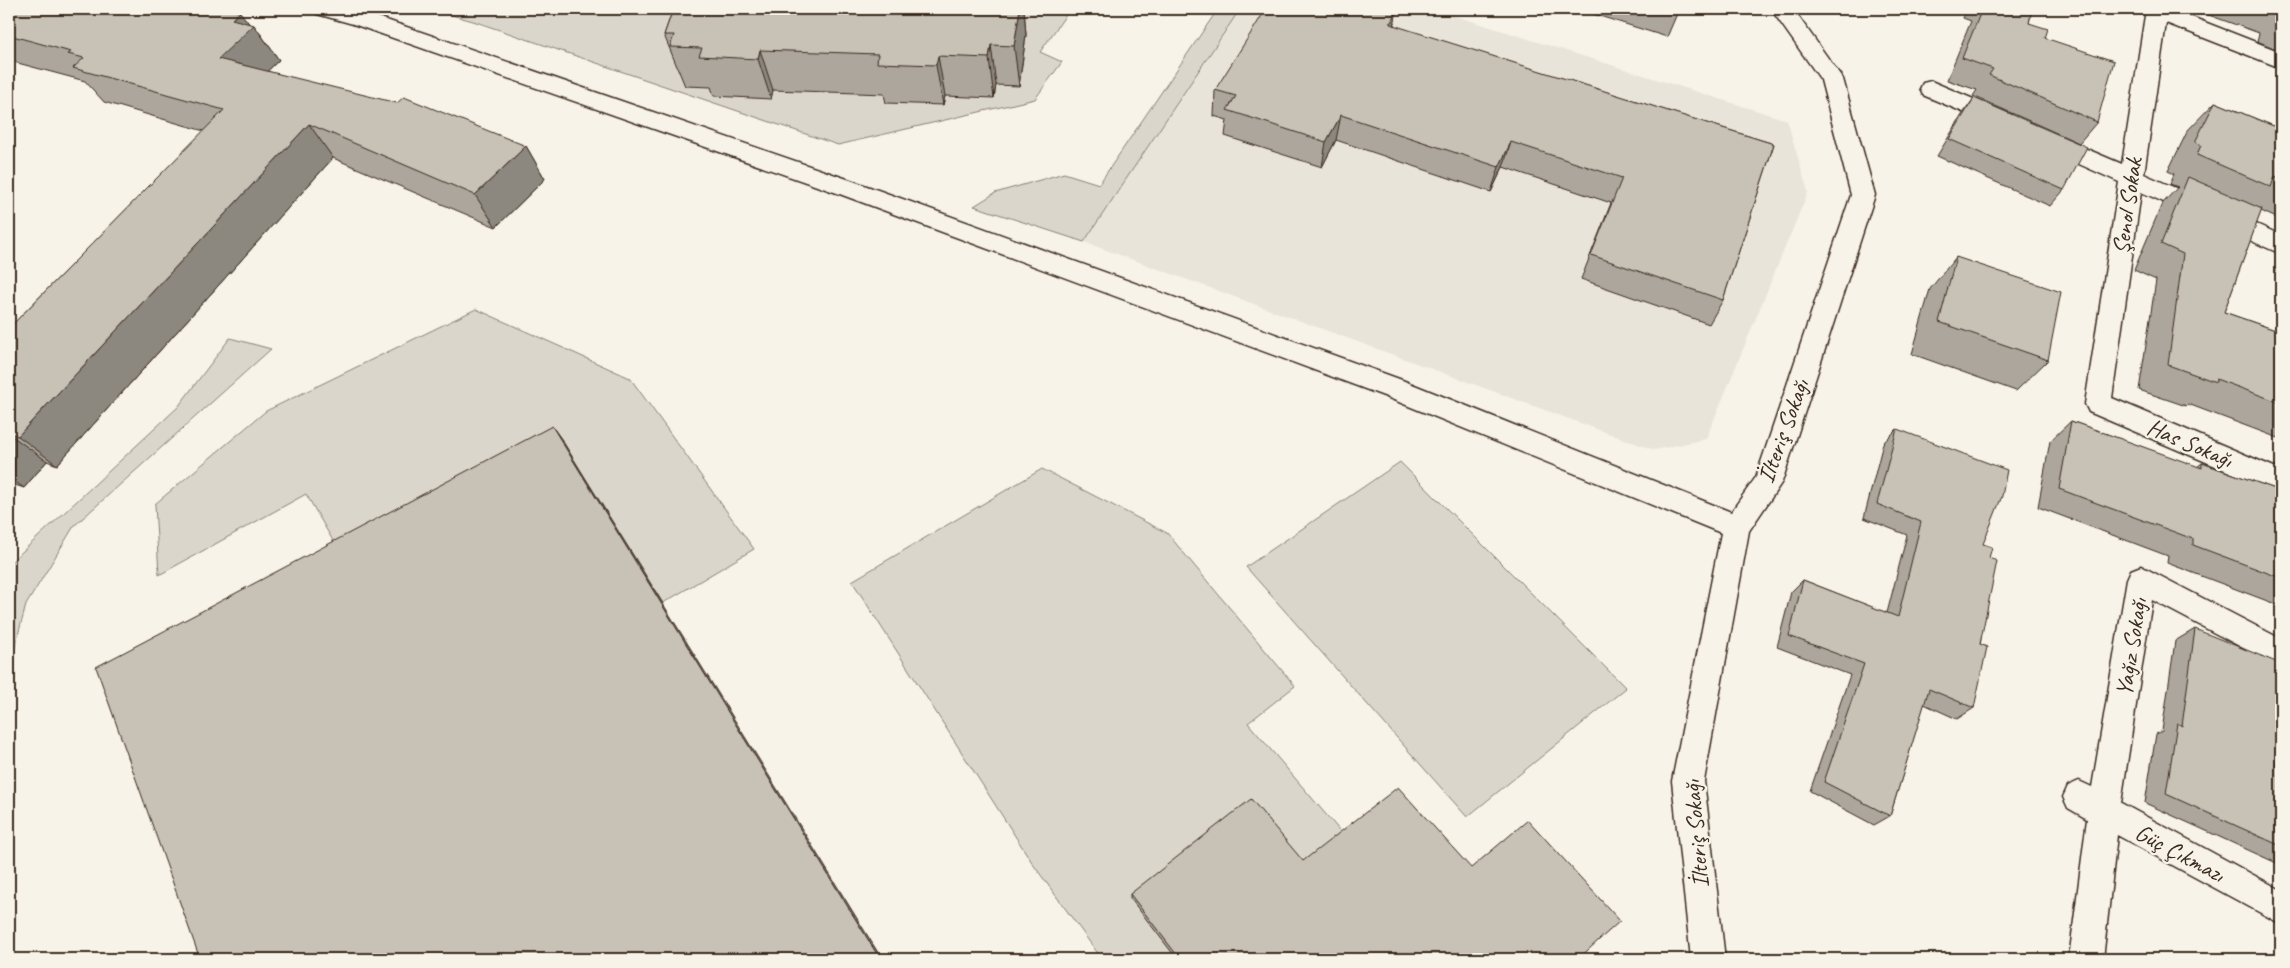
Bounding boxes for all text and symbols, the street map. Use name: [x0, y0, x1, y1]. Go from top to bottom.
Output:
street label: Şenol Sokak: [2105, 154, 2149, 256]
street label: İlteriş Sokağı: [1750, 374, 1816, 487]
street label: Has Sokağı: [2143, 412, 2239, 475]
street label: Yağız Sokağı: [2108, 594, 2154, 698]
street label: İlteriş Sokağı: [1676, 777, 1716, 889]
street label: Güç Çıkmazı: [2130, 817, 2231, 890]

